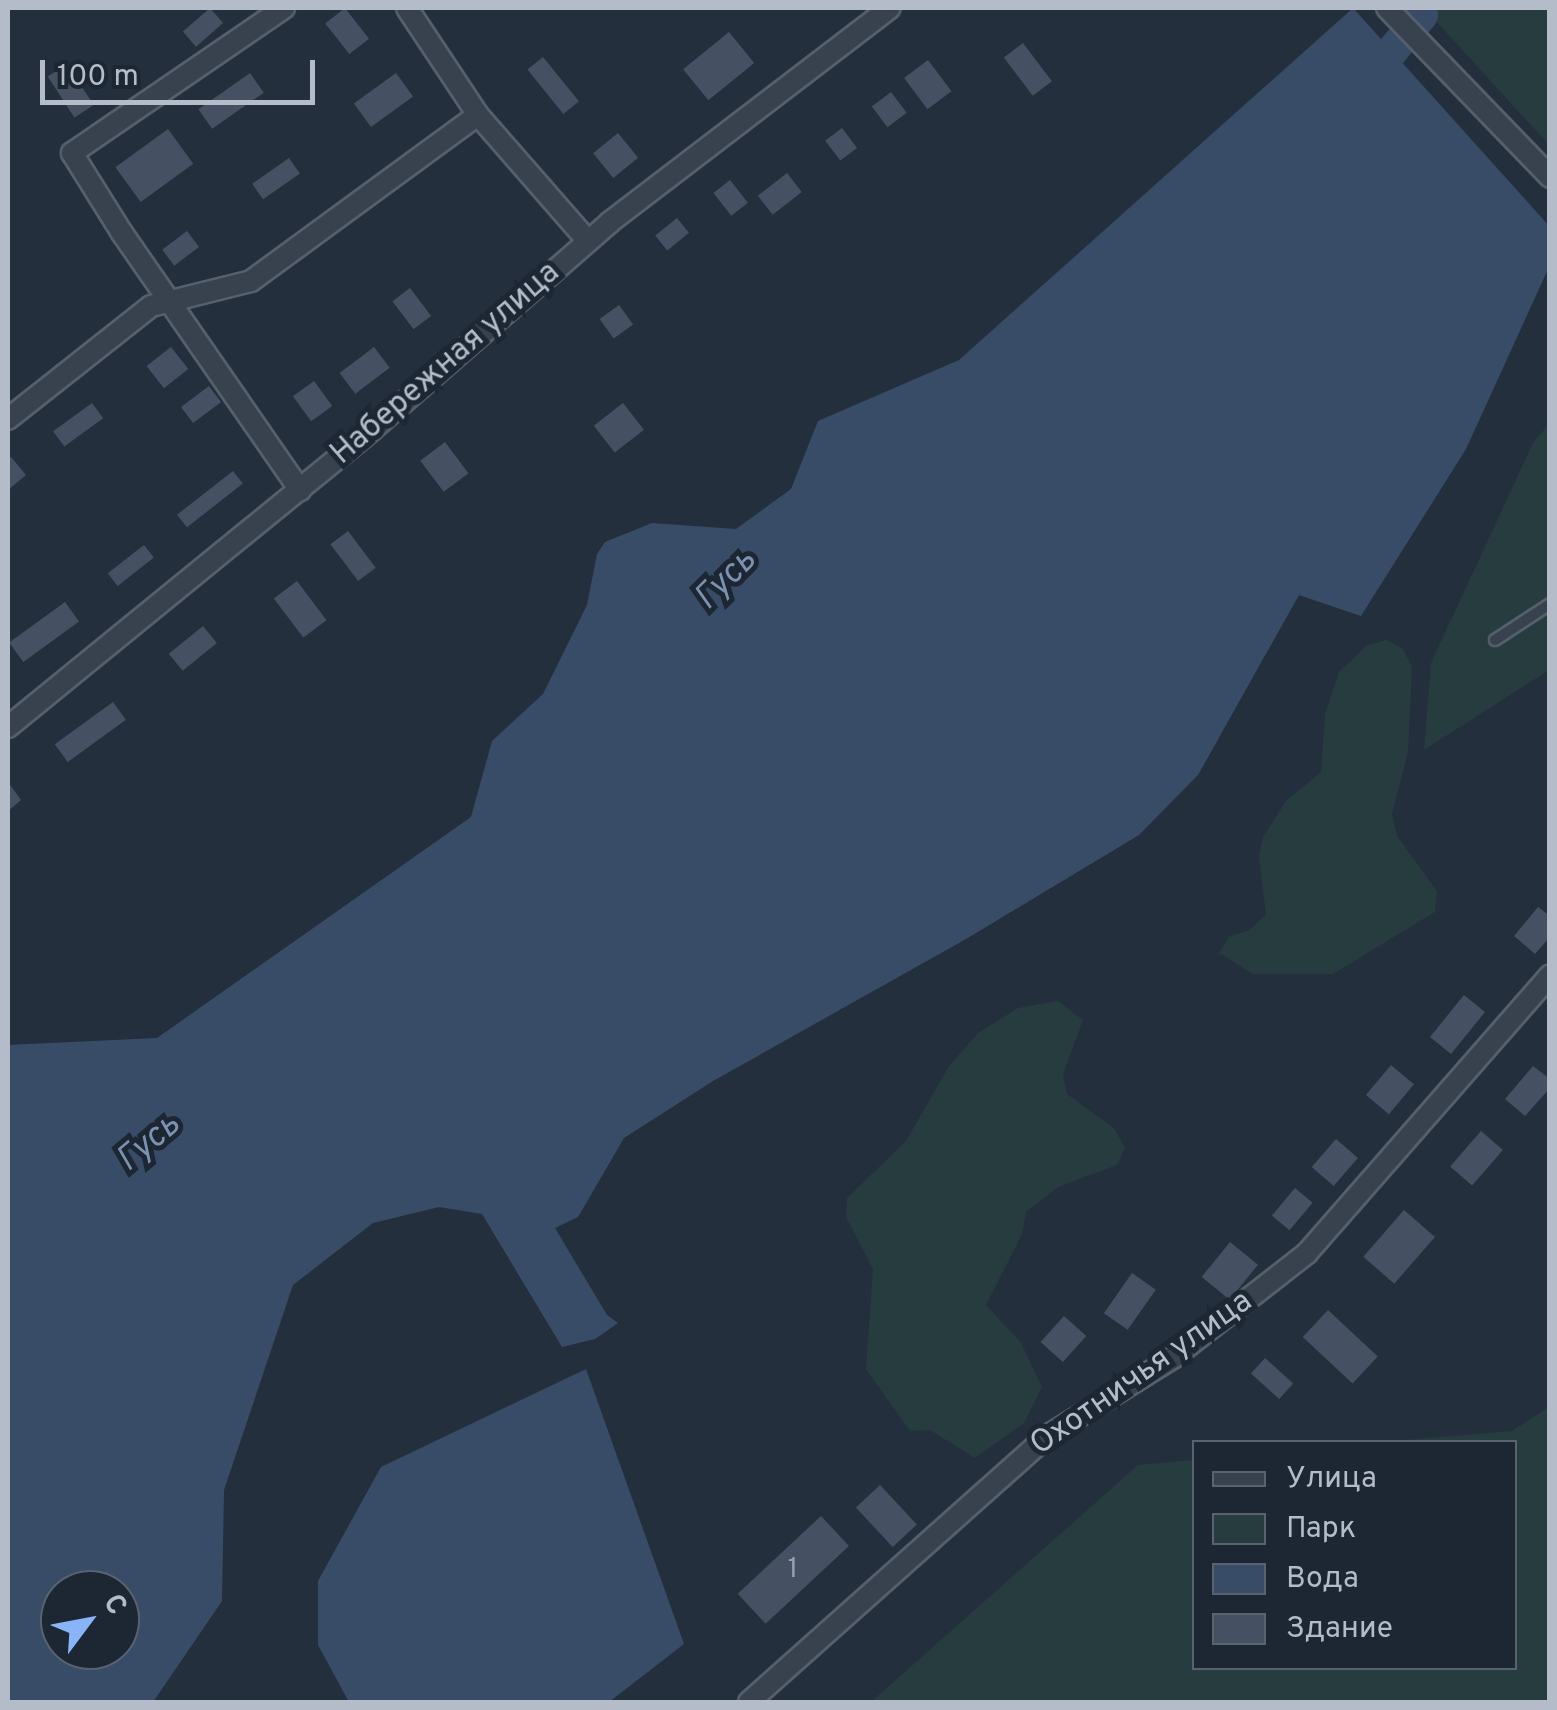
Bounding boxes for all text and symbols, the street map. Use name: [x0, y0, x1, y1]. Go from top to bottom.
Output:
scale bar: [45, 40, 320, 102]
text: 100 m: [57, 59, 139, 96]
street label: Набережная улица: [324, 254, 568, 474]
water label: Гусь: [686, 540, 766, 620]
water label: Гусь: [109, 1104, 189, 1182]
street label: Охотничья улица: [1024, 1283, 1260, 1465]
legend: [1192, 1440, 1517, 1670]
text: Улица: [1286, 1461, 1377, 1498]
text: Парк: [1286, 1511, 1356, 1548]
house number: 1: [788, 1553, 798, 1587]
text: Вода: [1286, 1561, 1359, 1598]
north arrow: [40, 1570, 140, 1670]
text: С: [94, 1588, 134, 1622]
text: Здание: [1286, 1611, 1393, 1648]

